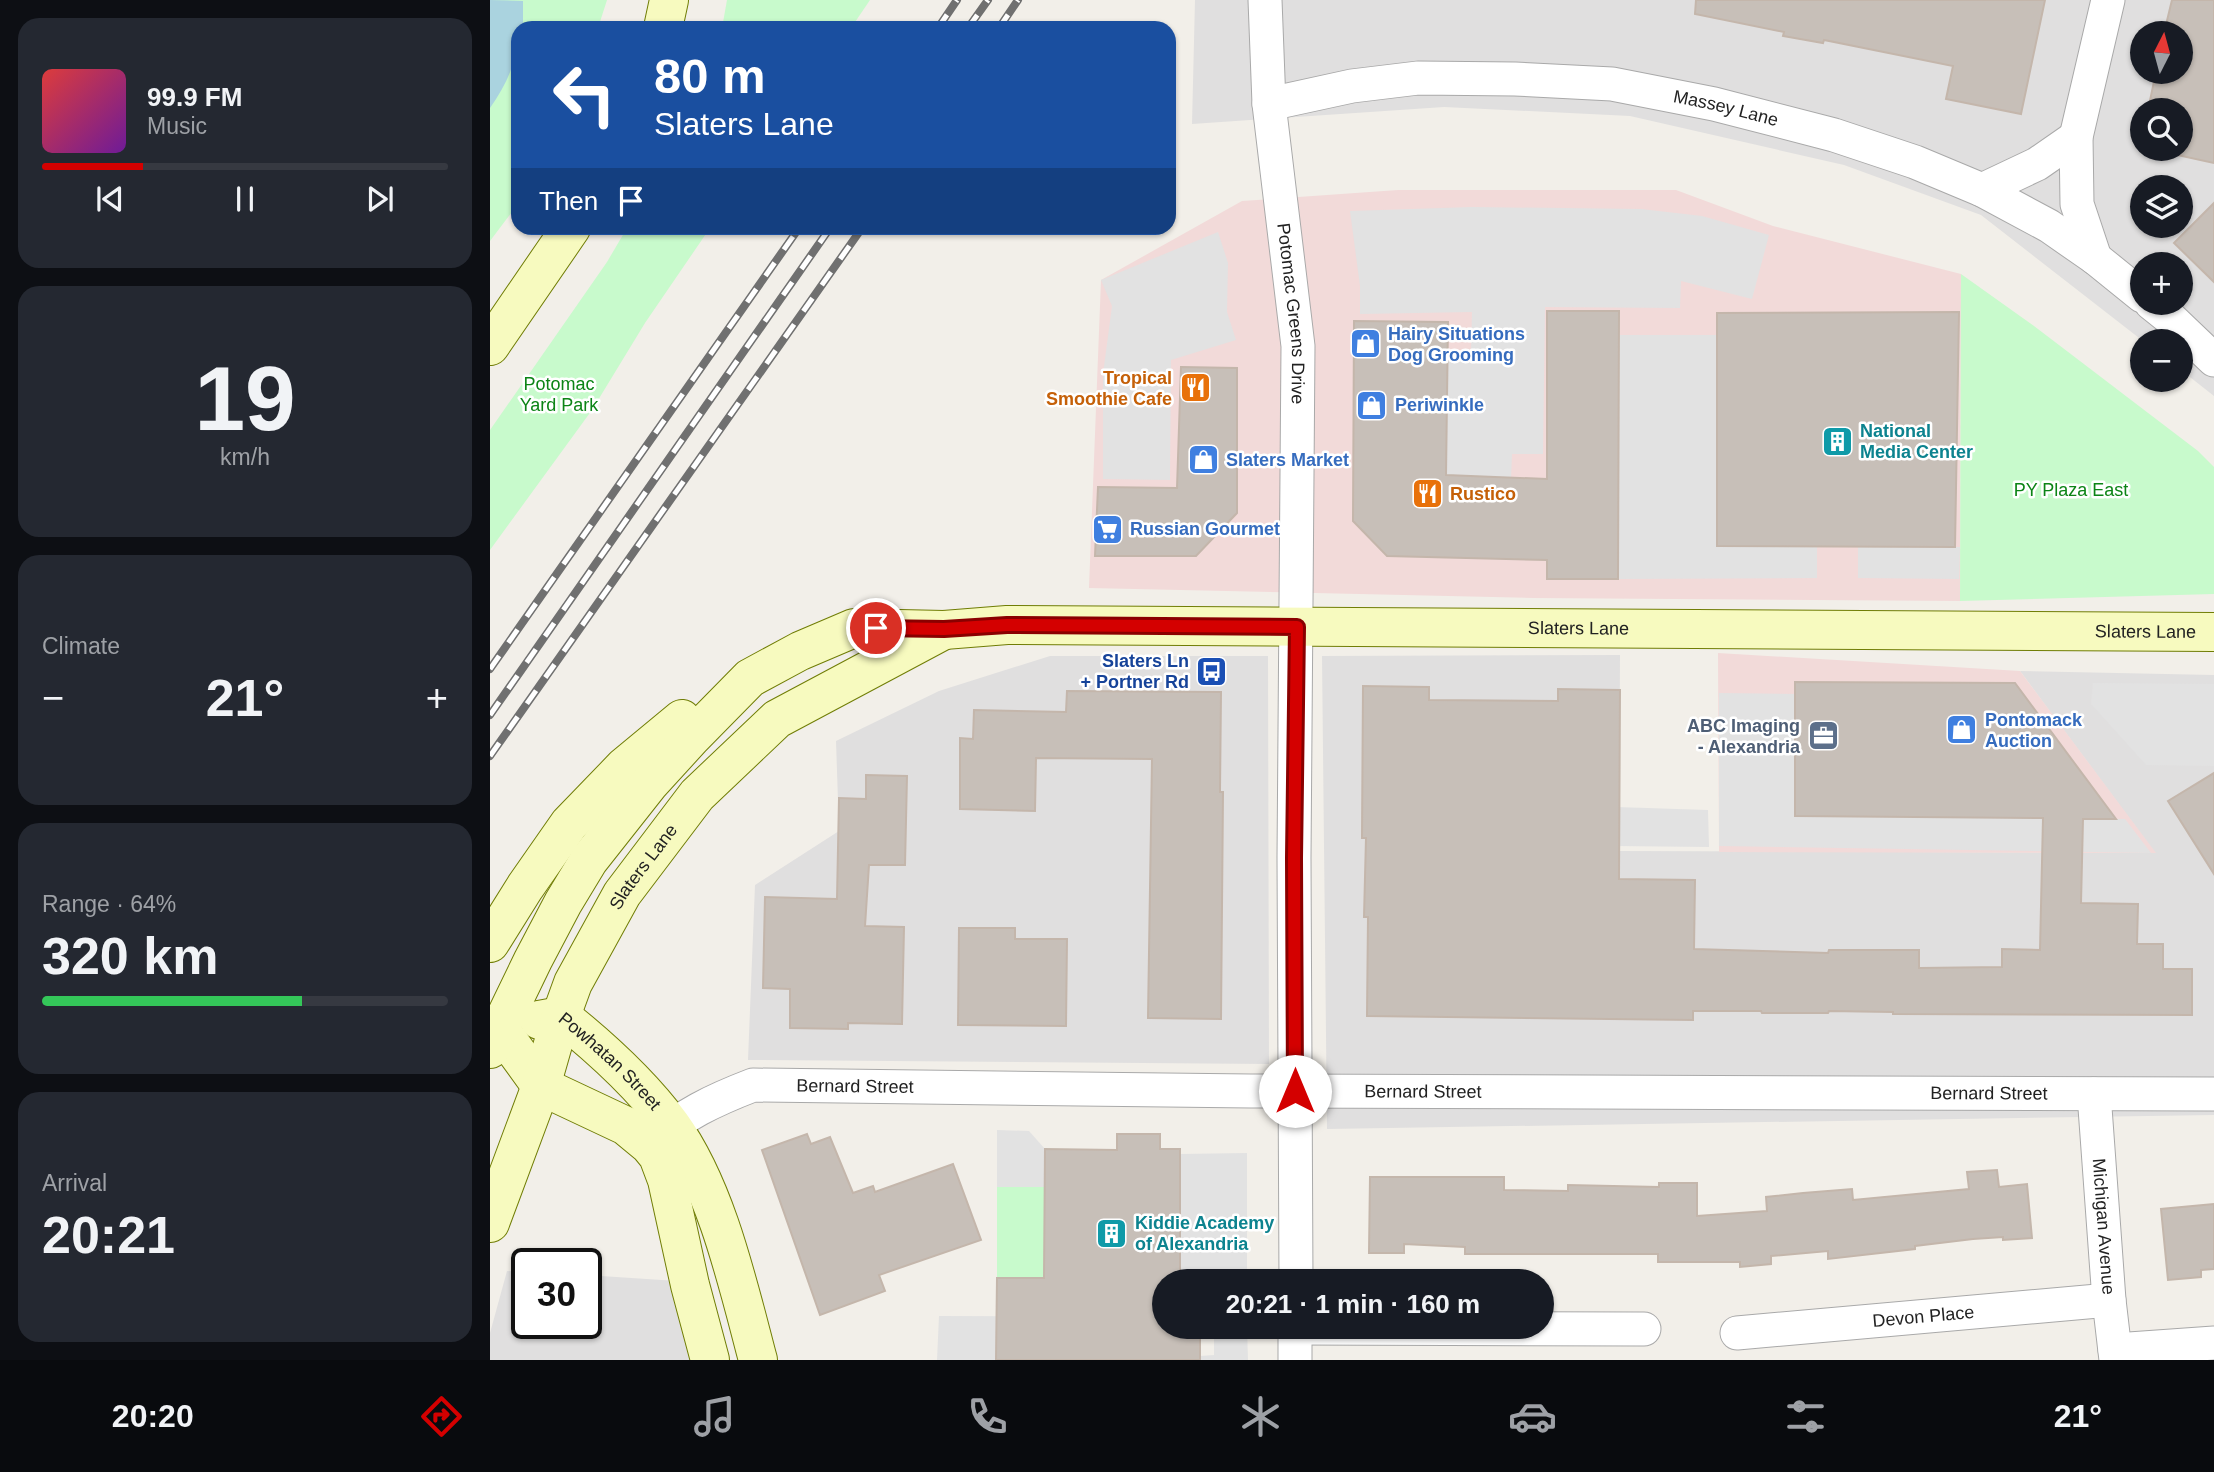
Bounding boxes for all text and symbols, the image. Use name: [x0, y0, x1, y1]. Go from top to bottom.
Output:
north arrow: [2130, 21, 2193, 84]
map controls: [2130, 21, 2193, 392]
icon: left: [539, 49, 630, 140]
text: 80 m: [654, 49, 766, 103]
text: 99.9 FM: [147, 82, 242, 112]
street label: Massey Lane: [1672, 86, 1780, 130]
button: search: [2130, 98, 2193, 161]
text: Slaters Lane: [654, 106, 834, 142]
text: Music: [147, 113, 207, 139]
button: layers: [2130, 175, 2193, 238]
icon: previous: [91, 180, 129, 218]
icon: pause: [226, 180, 264, 218]
icon: next: [361, 180, 399, 218]
icon: arrive: [612, 182, 650, 220]
text: Then: [539, 186, 598, 216]
street label: Potomac Greens Drive: [1273, 222, 1308, 404]
button: +: [2130, 252, 2193, 315]
place label: Hairy Situations Dog Grooming: [1388, 324, 1525, 365]
shop icon: Hairy Situations Dog Grooming: [1348, 327, 1382, 361]
button: −: [2130, 329, 2193, 392]
text: 19: [194, 348, 296, 449]
place label: Tropical Smoothie Cafe: [1046, 368, 1172, 409]
restaurant icon: Tropical Smoothie Cafe: [1178, 371, 1212, 405]
park label: Potomac Yard Park: [520, 374, 599, 415]
shop icon: Periwinkle: [1355, 388, 1389, 422]
place label: Periwinkle: [1395, 395, 1484, 415]
place label: National Media Center: [1860, 421, 1973, 462]
building icon: National Media Center: [1820, 424, 1854, 458]
shop icon: Slaters Market: [1186, 443, 1220, 477]
text: km/h: [220, 444, 270, 470]
place label: Slaters Market: [1226, 450, 1349, 470]
restaurant icon: Rustico: [1410, 477, 1444, 511]
park label: PY Plaza East: [2014, 480, 2128, 500]
place label: Rustico: [1450, 484, 1516, 504]
supermarket icon: Russian Gourmet: [1090, 512, 1124, 546]
place label: Russian Gourmet: [1130, 519, 1280, 539]
pin: [846, 598, 906, 658]
icon: arrive: [857, 609, 895, 647]
street label: Slaters Lane: [1528, 618, 1629, 639]
street label: Slaters Lane: [2095, 621, 2196, 642]
text: Climate: [42, 633, 120, 659]
place label: Slaters Ln + Portner Rd: [1080, 651, 1189, 692]
bus stop icon: Slaters Ln + Portner Rd: [1195, 654, 1229, 688]
text: 21°: [206, 669, 284, 727]
text: −: [42, 677, 64, 719]
text: +: [426, 677, 448, 719]
place label: Pontomack Auction: [1985, 710, 2083, 751]
shop icon: Pontomack Auction: [1945, 713, 1979, 747]
place label: ABC Imaging - Alexandria: [1687, 716, 1801, 757]
office icon: ABC Imaging - Alexandria: [1806, 719, 1840, 753]
street label: Slaters Lane: [605, 820, 681, 913]
text: Range · 64%: [42, 891, 176, 917]
text: 320 km: [42, 927, 218, 985]
street label: Powhatan Street: [555, 1008, 665, 1114]
position arrow: [1258, 1054, 1332, 1128]
street label: Bernard Street: [796, 1076, 914, 1097]
street label: Bernard Street: [1364, 1081, 1482, 1102]
street label: Bernard Street: [1930, 1083, 2048, 1103]
street label: Michigan Avenue: [2089, 1158, 2119, 1296]
text: Arrival: [42, 1170, 107, 1196]
text: 20:21: [42, 1206, 175, 1264]
place label: Kiddie Academy of Alexandria: [1135, 1213, 1274, 1254]
building icon: Kiddie Academy of Alexandria: [1095, 1216, 1129, 1250]
speed limit sign: 30: [511, 1248, 602, 1339]
text: 20:21 · 1 min · 160 m: [1226, 1289, 1480, 1319]
street label: Devon Place: [1872, 1302, 1975, 1331]
icon: directions: [417, 1392, 466, 1441]
icon: music: [690, 1392, 739, 1441]
icon: phone: [963, 1392, 1012, 1441]
icon: climate: [1236, 1392, 1285, 1441]
icon: car: [1508, 1392, 1557, 1441]
icon: filters: [1781, 1392, 1830, 1441]
text: 20:20: [112, 1398, 194, 1434]
text: 21°: [2054, 1398, 2102, 1434]

